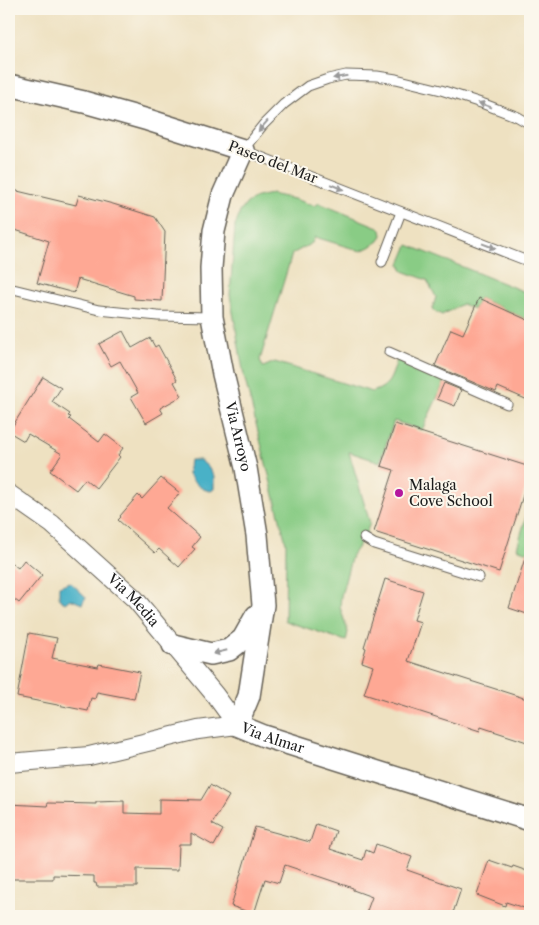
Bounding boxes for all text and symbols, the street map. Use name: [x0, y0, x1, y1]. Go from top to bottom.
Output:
one-way arrow: [331, 73, 347, 81]
one-way arrow: [478, 101, 493, 108]
one-way arrow: [257, 120, 268, 133]
street label: Paseo del Mar: [226, 137, 320, 187]
one-way arrow: [330, 184, 345, 191]
one-way arrow: [482, 242, 497, 250]
street label: Via Arroyo: [221, 399, 255, 473]
place label: Malaga Cove School: [409, 476, 493, 510]
marker: Malaga Cove School: [393, 487, 405, 499]
street label: Via Media: [103, 569, 164, 631]
one-way arrow: [213, 648, 228, 656]
street label: Via Almar: [238, 718, 307, 757]

